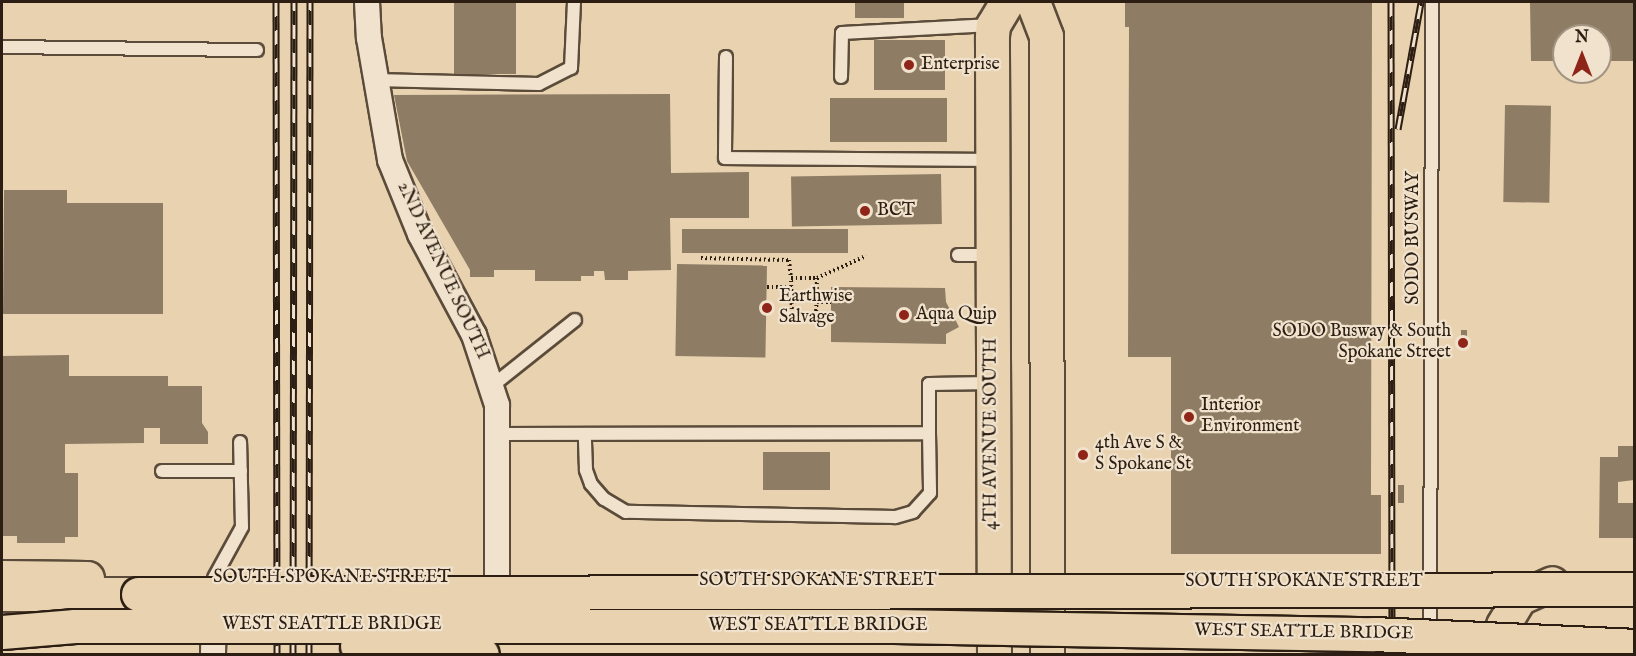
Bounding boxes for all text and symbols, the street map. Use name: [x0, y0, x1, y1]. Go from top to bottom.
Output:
north arrow: [1552, 24, 1612, 84]
text: N: [1575, 28, 1589, 48]
place label: Enterprise: [921, 54, 1000, 76]
marker: Enterprise: [902, 58, 916, 72]
street label: SODO BUSWAY: [1403, 171, 1425, 305]
street label: 2ND AVENUE SOUTH: [391, 179, 493, 363]
place label: BCT: [877, 200, 915, 222]
marker: BCT: [858, 204, 872, 218]
place label: Earthwise Salvage: [779, 287, 853, 330]
marker: Earthwise Salvage: [760, 301, 774, 315]
place label: Aqua Quip: [916, 304, 997, 326]
marker: Aqua Quip: [897, 308, 911, 322]
place label: SODO Busway & South Spokane Street: [1273, 322, 1451, 364]
marker: SODO Busway & South Spokane Street: [1456, 336, 1470, 350]
street label: 4TH AVENUE SOUTH: [981, 338, 1003, 530]
place label: Interior Environment: [1201, 396, 1299, 438]
marker: Interior Environment: [1182, 410, 1196, 424]
place label: 4th Ave S & S Spokane St: [1095, 434, 1191, 476]
marker: 4th Ave S & S Spokane St: [1076, 448, 1090, 462]
street label: SOUTH SPOKANE STREET: [213, 567, 451, 589]
street label: SOUTH SPOKANE STREET: [699, 570, 937, 592]
street label: SOUTH SPOKANE STREET: [1185, 571, 1423, 593]
street label: WEST SEATTLE BRIDGE: [222, 614, 442, 636]
street label: WEST SEATTLE BRIDGE: [708, 615, 928, 637]
street label: WEST SEATTLE BRIDGE: [1194, 620, 1414, 646]

